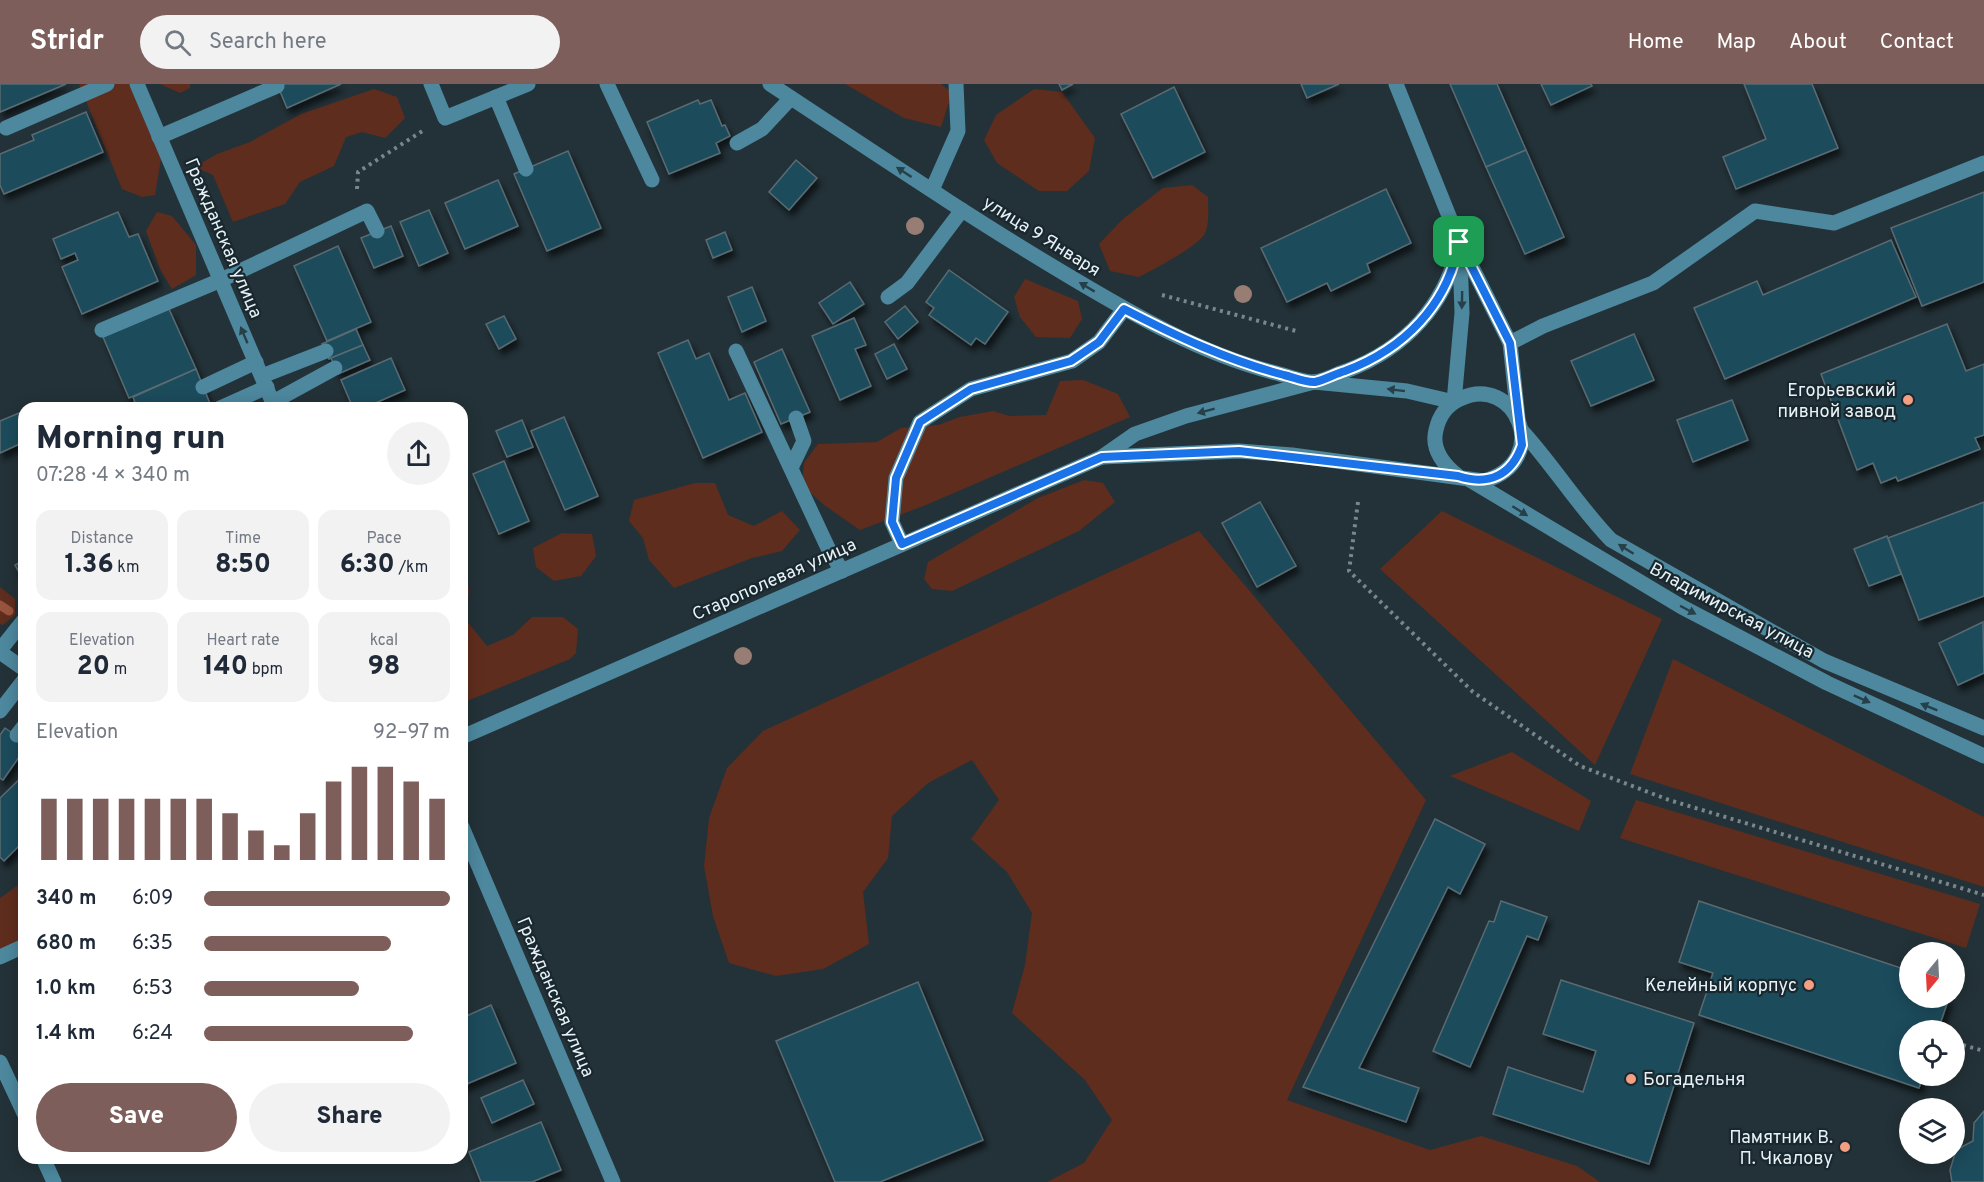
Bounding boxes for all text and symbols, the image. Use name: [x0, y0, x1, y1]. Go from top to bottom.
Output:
search box: [140, 15, 560, 69]
text: Stridr: [30, 24, 104, 60]
icon: search: [161, 26, 194, 59]
text: Search here: [209, 29, 327, 56]
text: Home: [1628, 29, 1684, 56]
text: Map: [1717, 29, 1756, 56]
text: About: [1789, 29, 1847, 56]
text: Contact: [1880, 29, 1954, 56]
street label: Гражданская улица: [179, 155, 267, 322]
one-way arrow: [896, 166, 912, 177]
street label: улица 9 Января: [978, 192, 1104, 283]
pin: [1433, 216, 1484, 267]
icon: arrive: [1442, 225, 1475, 258]
one-way arrow: [1079, 281, 1095, 292]
one-way arrow: [1457, 290, 1467, 309]
one-way arrow: [239, 326, 248, 344]
place label: Егорьевский пивной завод: [1778, 380, 1896, 424]
one-way arrow: [1387, 385, 1406, 394]
marker: Егорьевский пивной завод: [1901, 393, 1915, 407]
one-way arrow: [1196, 407, 1214, 416]
text: Morning run: [36, 419, 226, 461]
button: share: [387, 422, 450, 485]
text: 07:28 · 4 × 340 m: [36, 463, 190, 489]
one-way arrow: [1512, 506, 1528, 517]
text: Distance: [71, 529, 133, 549]
text: Time: [225, 529, 261, 549]
text: Pace: [366, 529, 402, 549]
street label: Старополевая улица: [689, 534, 860, 627]
one-way arrow: [1618, 544, 1635, 555]
text: 1.36: [65, 549, 114, 582]
text: 8:50: [215, 549, 271, 582]
text: 6:30: [340, 549, 395, 582]
text: km: [114, 558, 139, 578]
text: /km: [395, 558, 428, 578]
street label: Владимирская улица: [1645, 558, 1818, 665]
one-way arrow: [1680, 605, 1697, 615]
text: Elevation: [69, 631, 135, 651]
text: Heart rate: [206, 631, 280, 651]
text: kcal: [370, 631, 398, 651]
text: 20: [77, 651, 110, 684]
text: 140: [203, 651, 248, 684]
text: 98: [368, 651, 400, 684]
text: m: [110, 660, 127, 680]
text: bpm: [248, 660, 283, 680]
one-way arrow: [1853, 694, 1870, 703]
one-way arrow: [1920, 702, 1938, 712]
text: Elevation: [36, 720, 118, 746]
text: 92–97 m: [373, 720, 450, 746]
text: 340 m: [36, 886, 97, 912]
text: 6:09: [132, 886, 173, 912]
street label: Гражданская улица: [511, 914, 599, 1081]
text: 680 m: [36, 931, 96, 957]
text: 6:35: [132, 931, 173, 957]
north arrow: [1899, 942, 1965, 1008]
map controls: [1899, 942, 1965, 1164]
place label: Келейный корпус: [1645, 975, 1797, 998]
text: 1.0 km: [36, 976, 96, 1002]
text: 6:53: [132, 976, 173, 1002]
marker: Келейный корпус: [1802, 978, 1816, 992]
button: locate: [1899, 1020, 1965, 1086]
text: 1.4 km: [36, 1021, 96, 1047]
text: 6:24: [132, 1021, 173, 1047]
place label: Богадельня: [1643, 1069, 1745, 1092]
marker: Богадельня: [1624, 1072, 1638, 1086]
button: Save: [36, 1083, 237, 1152]
button: Share: [249, 1083, 450, 1152]
button: layers: [1899, 1098, 1965, 1164]
place label: Памятник В. П. Чкалову: [1729, 1127, 1833, 1171]
marker: Памятник В. П. Чкалову: [1838, 1140, 1852, 1154]

